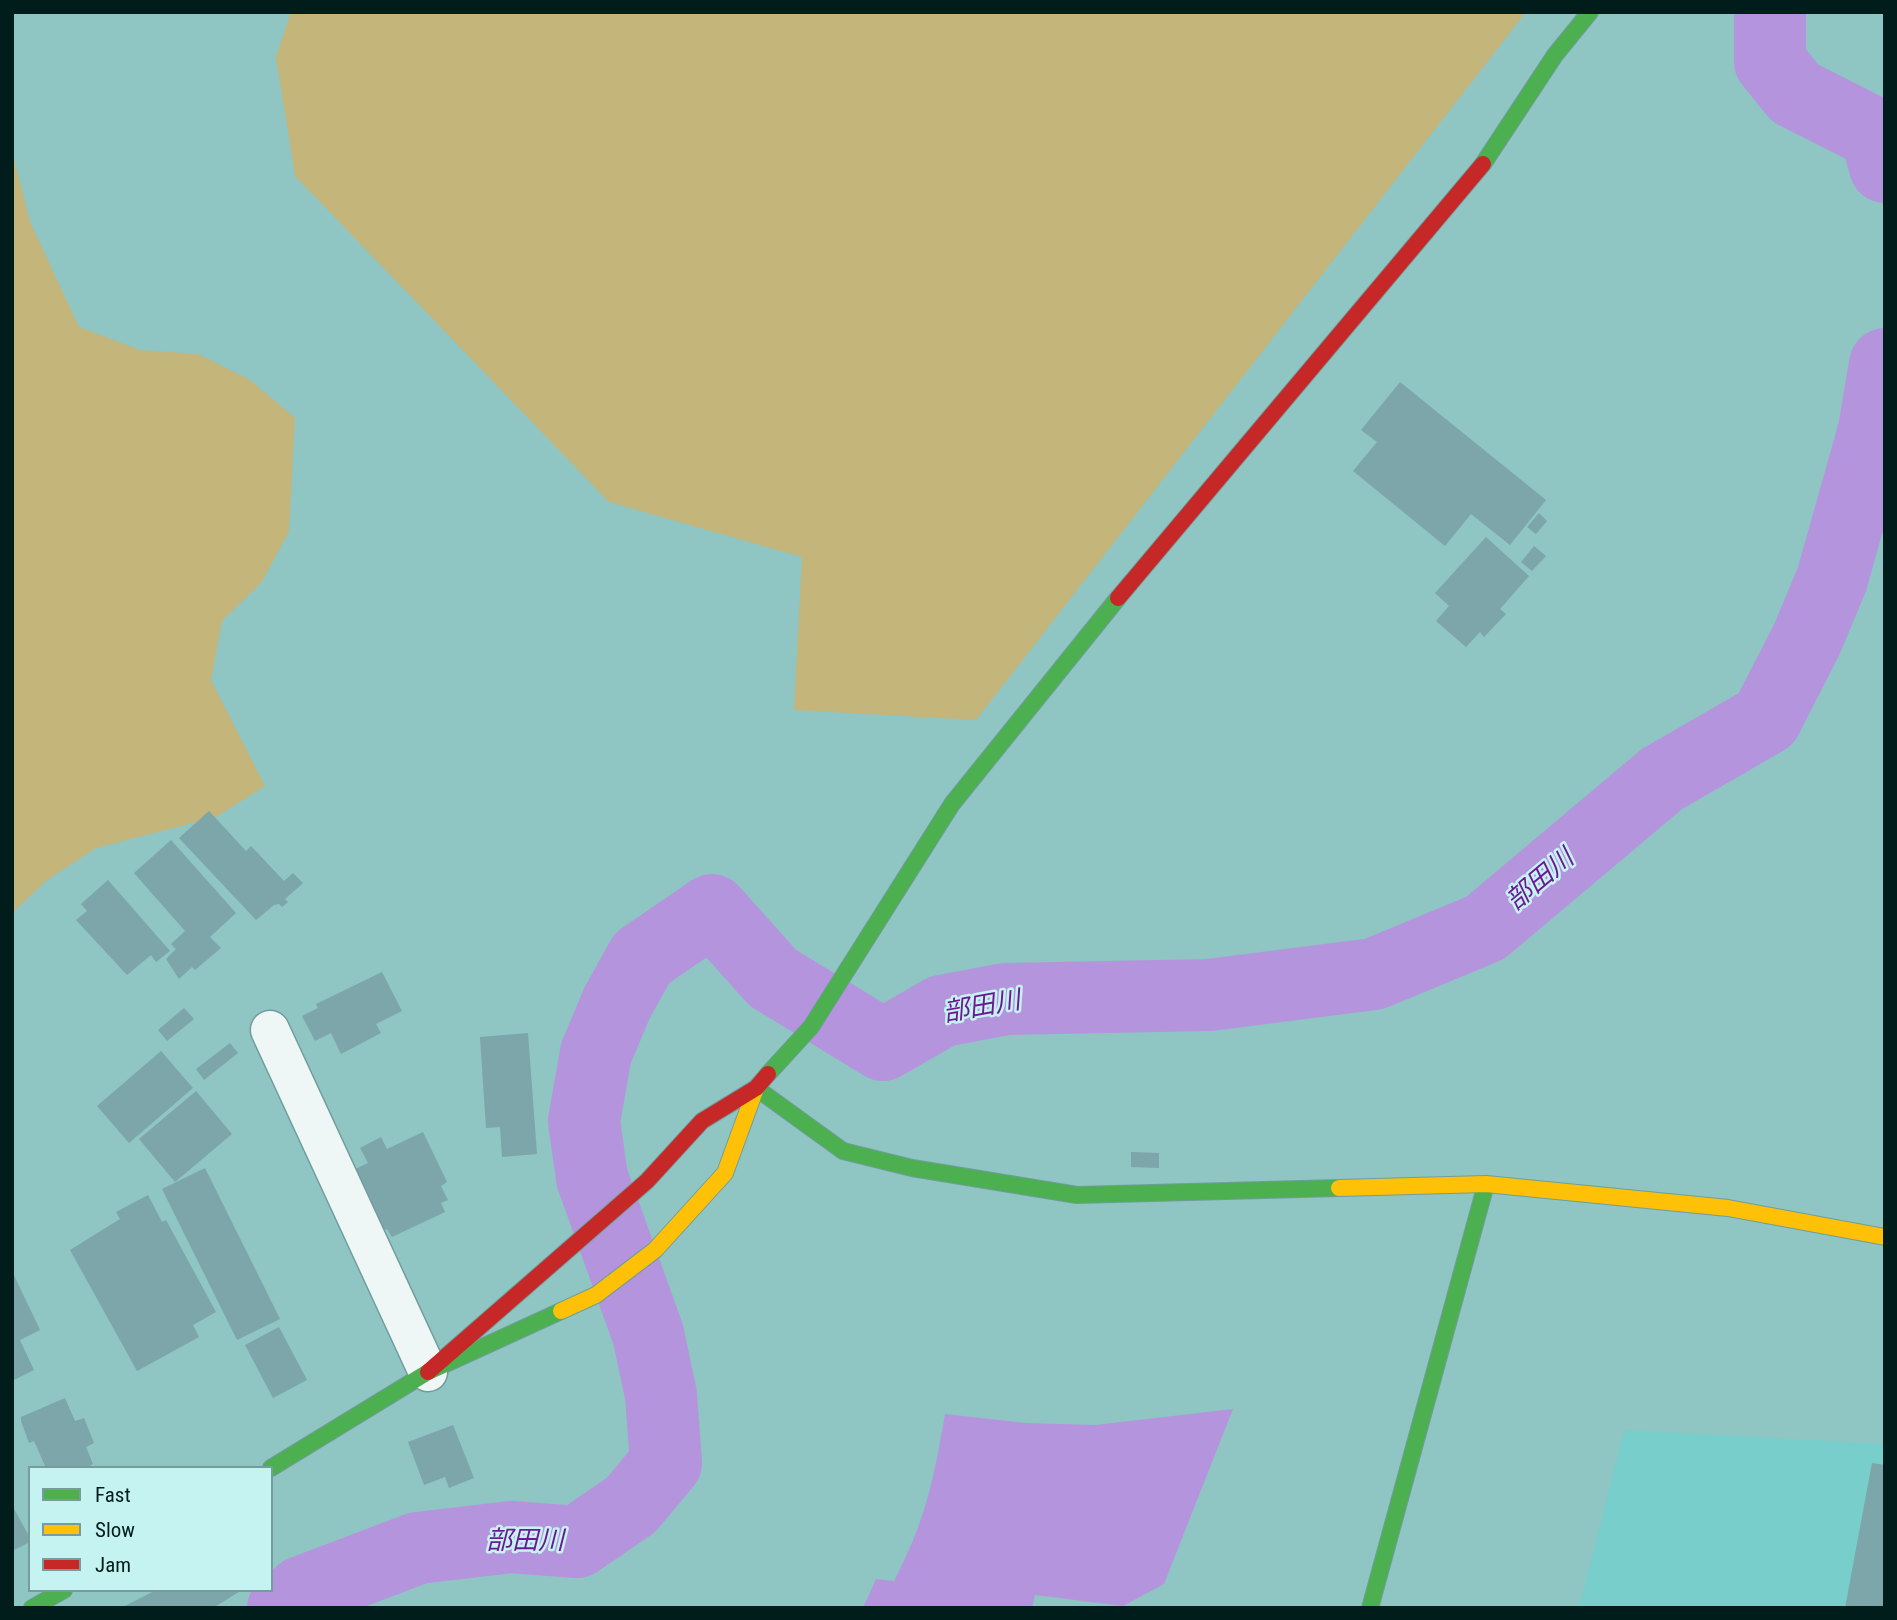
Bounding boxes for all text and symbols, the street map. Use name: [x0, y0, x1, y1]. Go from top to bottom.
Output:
water label: 部田川: [1501, 844, 1581, 918]
water label: 部田川: [941, 986, 1023, 1030]
legend: [28, 1466, 273, 1592]
text: Fast: [95, 1483, 131, 1507]
text: Slow: [95, 1518, 135, 1542]
water label: 部田川: [486, 1526, 564, 1558]
text: Jam: [95, 1553, 131, 1577]

